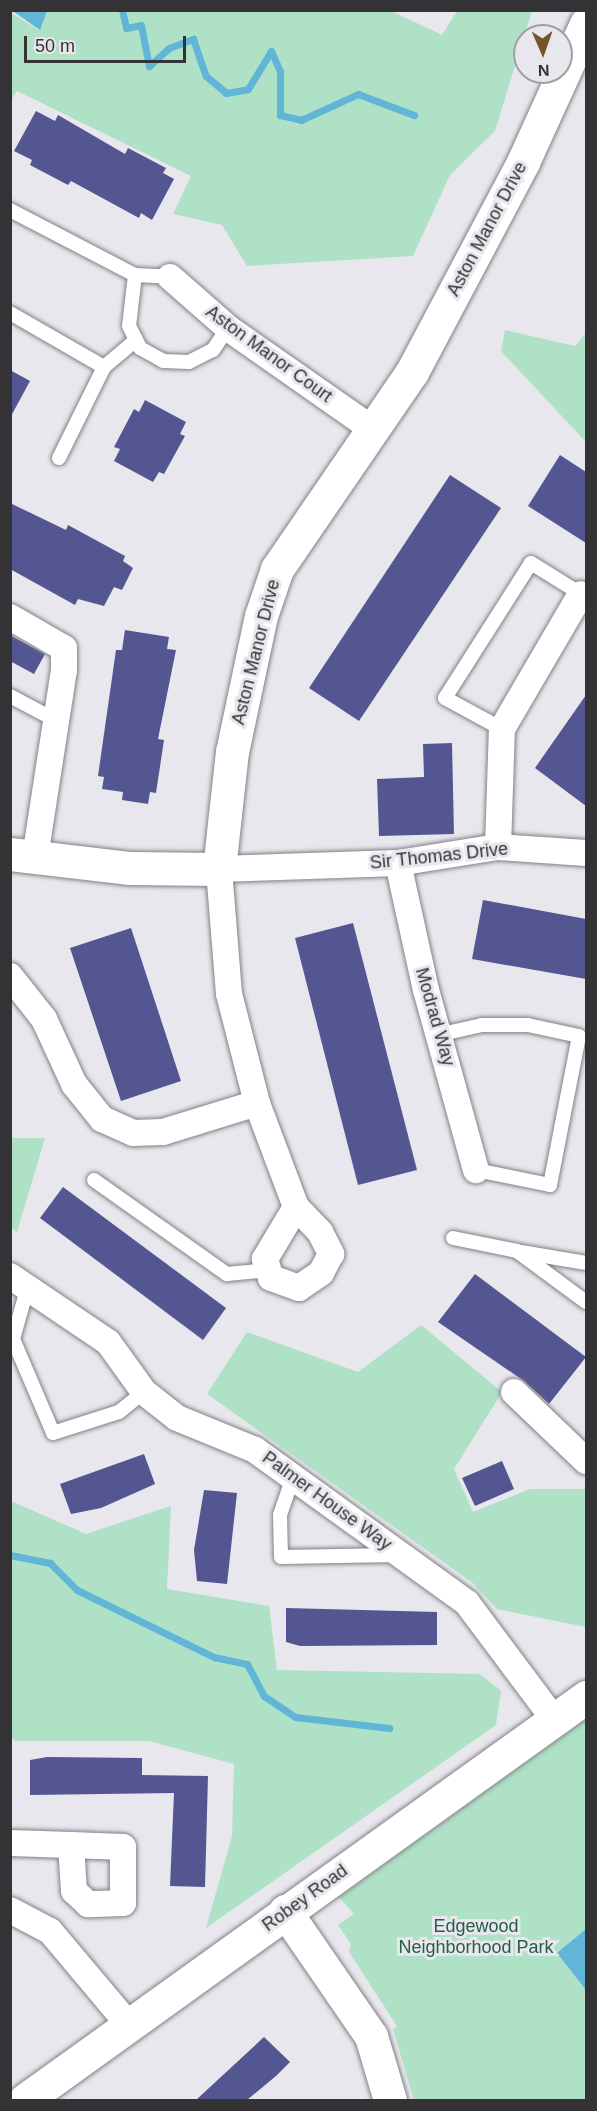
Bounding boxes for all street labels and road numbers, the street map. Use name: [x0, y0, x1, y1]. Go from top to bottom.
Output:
street label: Aston Manor Drive: [442, 158, 532, 300]
street label: Aston Manor Court: [202, 301, 336, 407]
street label: Aston Manor Drive: [227, 577, 285, 727]
street label: Sir Thomas Drive: [369, 838, 509, 874]
street label: Modrad Way: [411, 965, 459, 1069]
street label: Palmer House Way: [258, 1447, 396, 1555]
street label: Robey Road: [258, 1860, 352, 1936]

